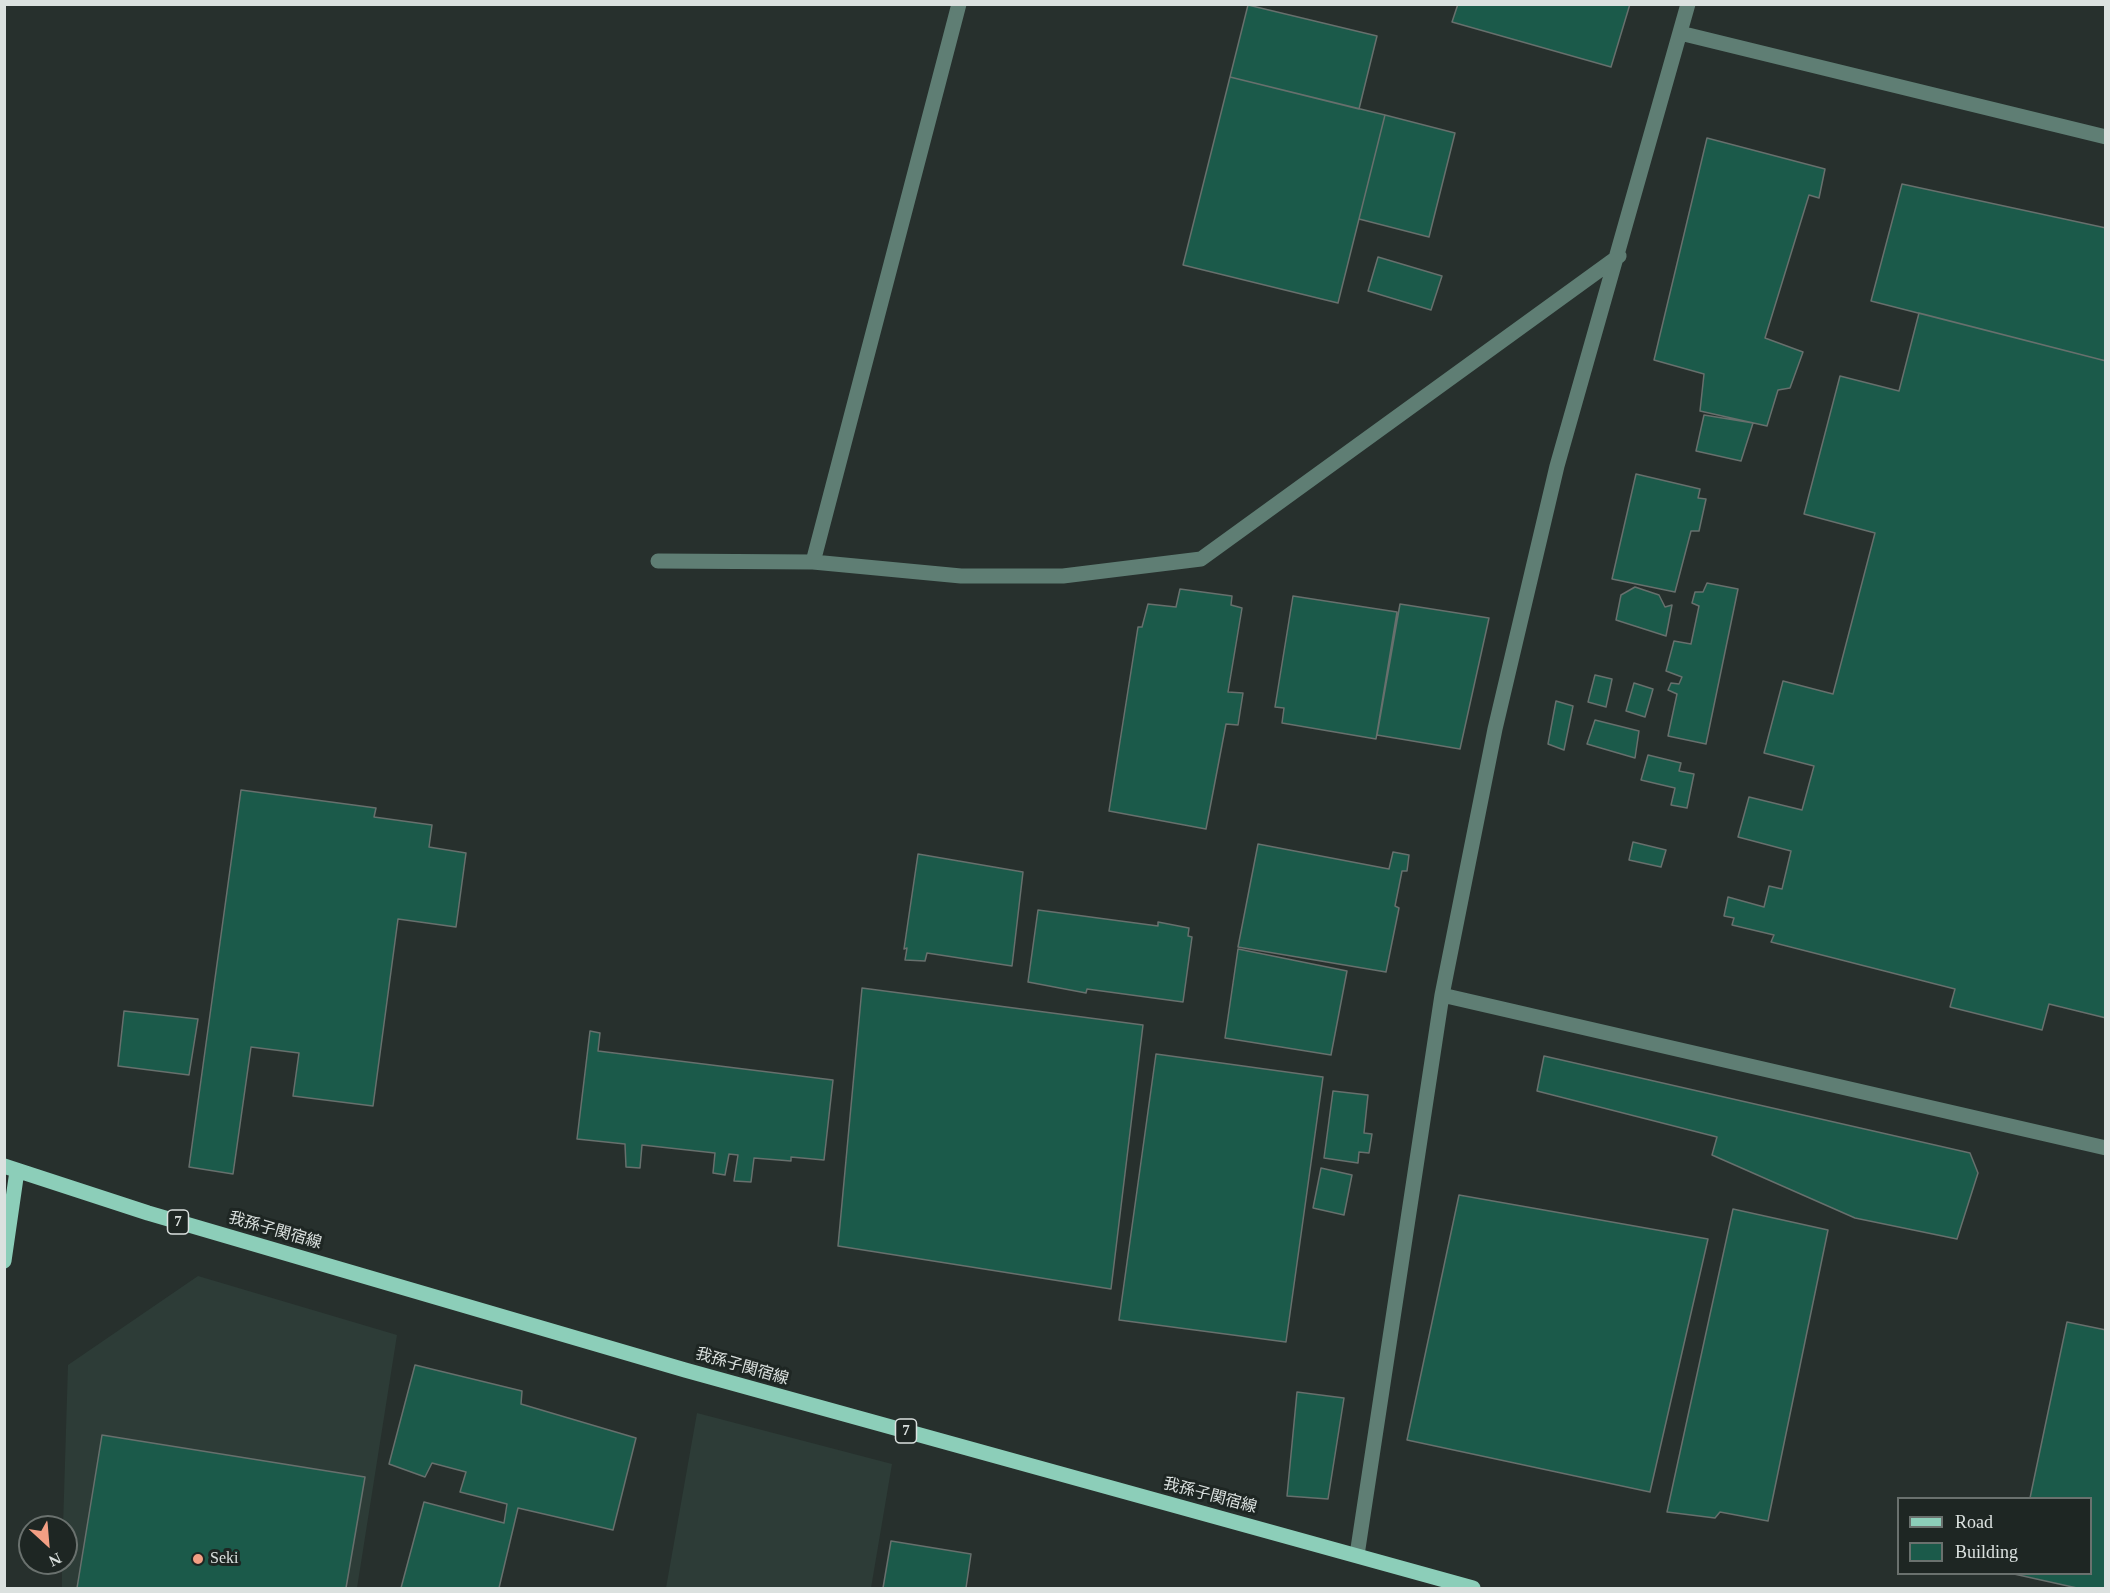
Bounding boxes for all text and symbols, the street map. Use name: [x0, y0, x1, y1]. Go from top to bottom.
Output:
street label: 我孫子関宿線: [226, 1209, 324, 1253]
road number: 7: [168, 1210, 188, 1234]
street label: 我孫子関宿線: [693, 1345, 791, 1389]
road number: 7: [896, 1419, 916, 1443]
street label: 我孫子関宿線: [1161, 1474, 1259, 1518]
legend: [1897, 1497, 2092, 1575]
text: Road: [1955, 1512, 1993, 1532]
north arrow: [18, 1515, 78, 1575]
text: Building: [1955, 1542, 2018, 1562]
place label: Seki: [210, 1549, 238, 1569]
text: N: [46, 1550, 64, 1570]
marker: Seki: [191, 1552, 205, 1566]

